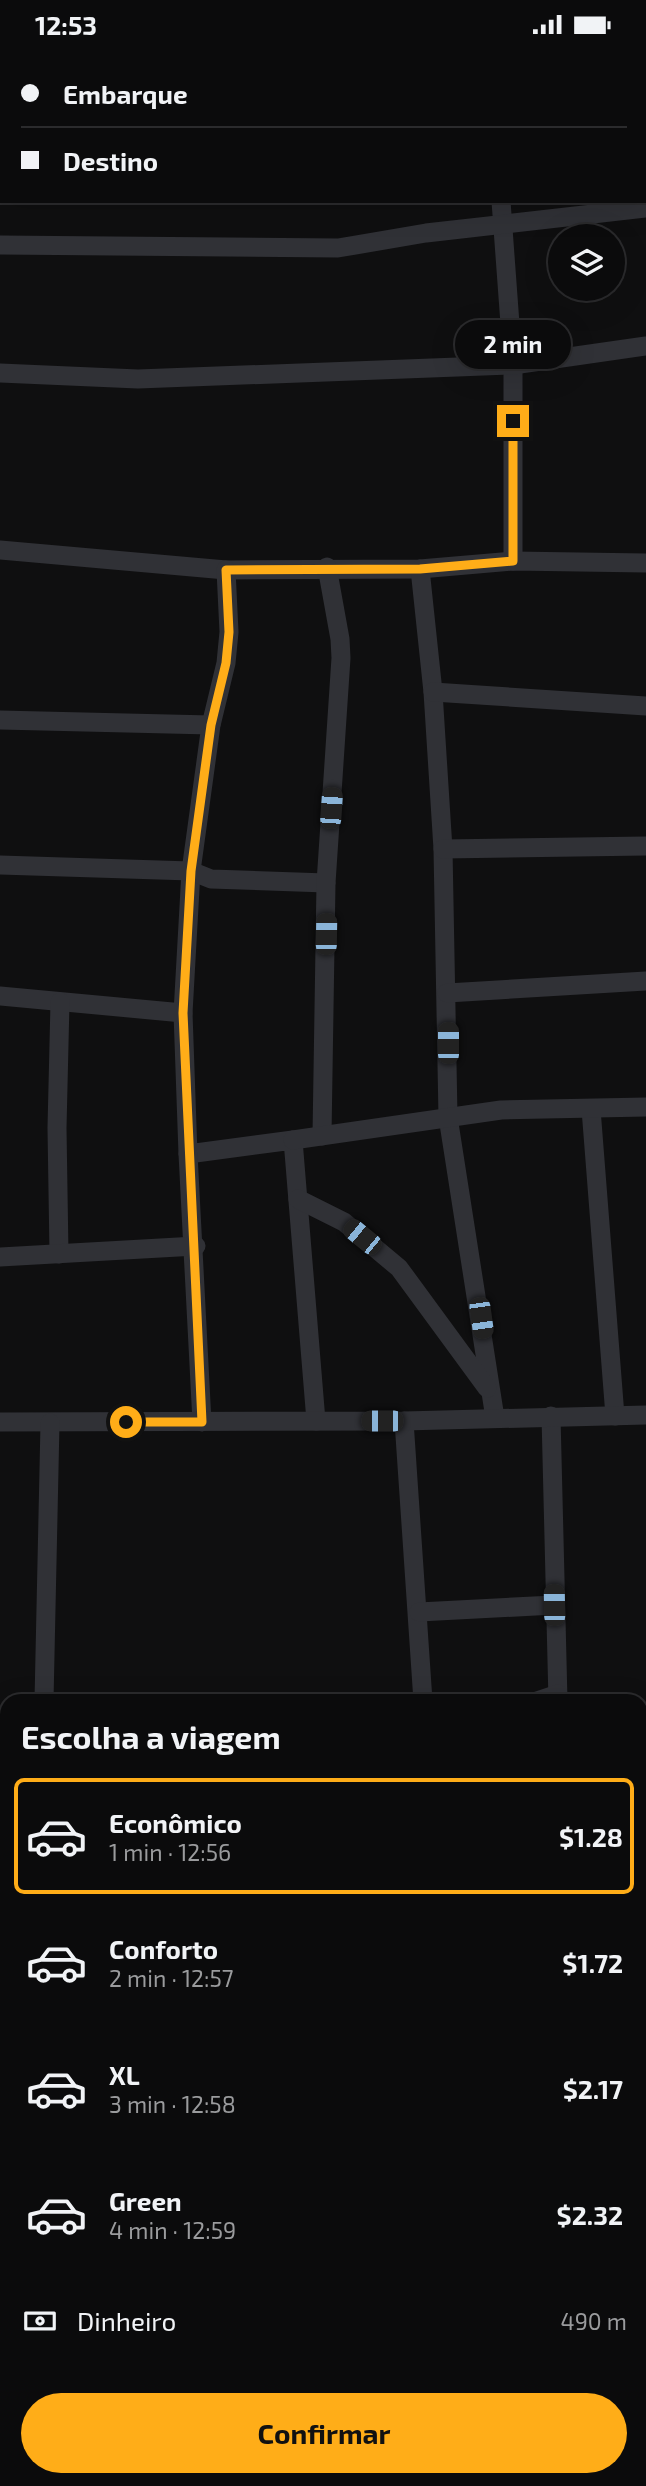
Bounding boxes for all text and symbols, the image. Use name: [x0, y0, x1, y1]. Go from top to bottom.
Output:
text: 12:53: [35, 9, 97, 40]
text: Embarque: [63, 78, 188, 109]
text: Destino: [63, 145, 158, 176]
map controls: [548, 224, 625, 301]
button: layers: [548, 224, 625, 301]
callout: 2 min: [455, 319, 571, 369]
text: 2 min: [484, 330, 542, 358]
route end: [497, 405, 529, 437]
car: [320, 786, 343, 830]
car: [316, 913, 337, 955]
car: [438, 1022, 459, 1064]
car: [340, 1216, 385, 1258]
car: [468, 1296, 495, 1340]
route start: [110, 1406, 142, 1438]
car: [362, 1411, 404, 1432]
car: [544, 1584, 565, 1626]
text: Escolha a viagem: [21, 1717, 281, 1755]
icon: car: [25, 1805, 88, 1868]
text: Econômico: [109, 1807, 242, 1838]
text: $1.28: [559, 1821, 623, 1852]
text: 1 min · 12:56: [109, 1838, 231, 1866]
icon: car: [25, 1931, 88, 1994]
text: Conforto: [109, 1933, 218, 1964]
text: $1.72: [562, 1947, 623, 1978]
text: 2 min · 12:57: [109, 1964, 234, 1992]
icon: car: [25, 2057, 88, 2120]
text: XL: [109, 2059, 140, 2090]
text: $2.17: [563, 2073, 623, 2104]
text: 3 min · 12:58: [109, 2090, 236, 2118]
icon: car: [25, 2183, 88, 2246]
text: Green: [109, 2185, 182, 2216]
text: $2.32: [557, 2199, 623, 2230]
text: 4 min · 12:59: [109, 2216, 236, 2244]
icon: cash: [21, 2302, 59, 2340]
text: Dinheiro: [77, 2305, 176, 2336]
text: 490 m: [561, 2307, 627, 2335]
button: Confirmar: [21, 2393, 627, 2473]

